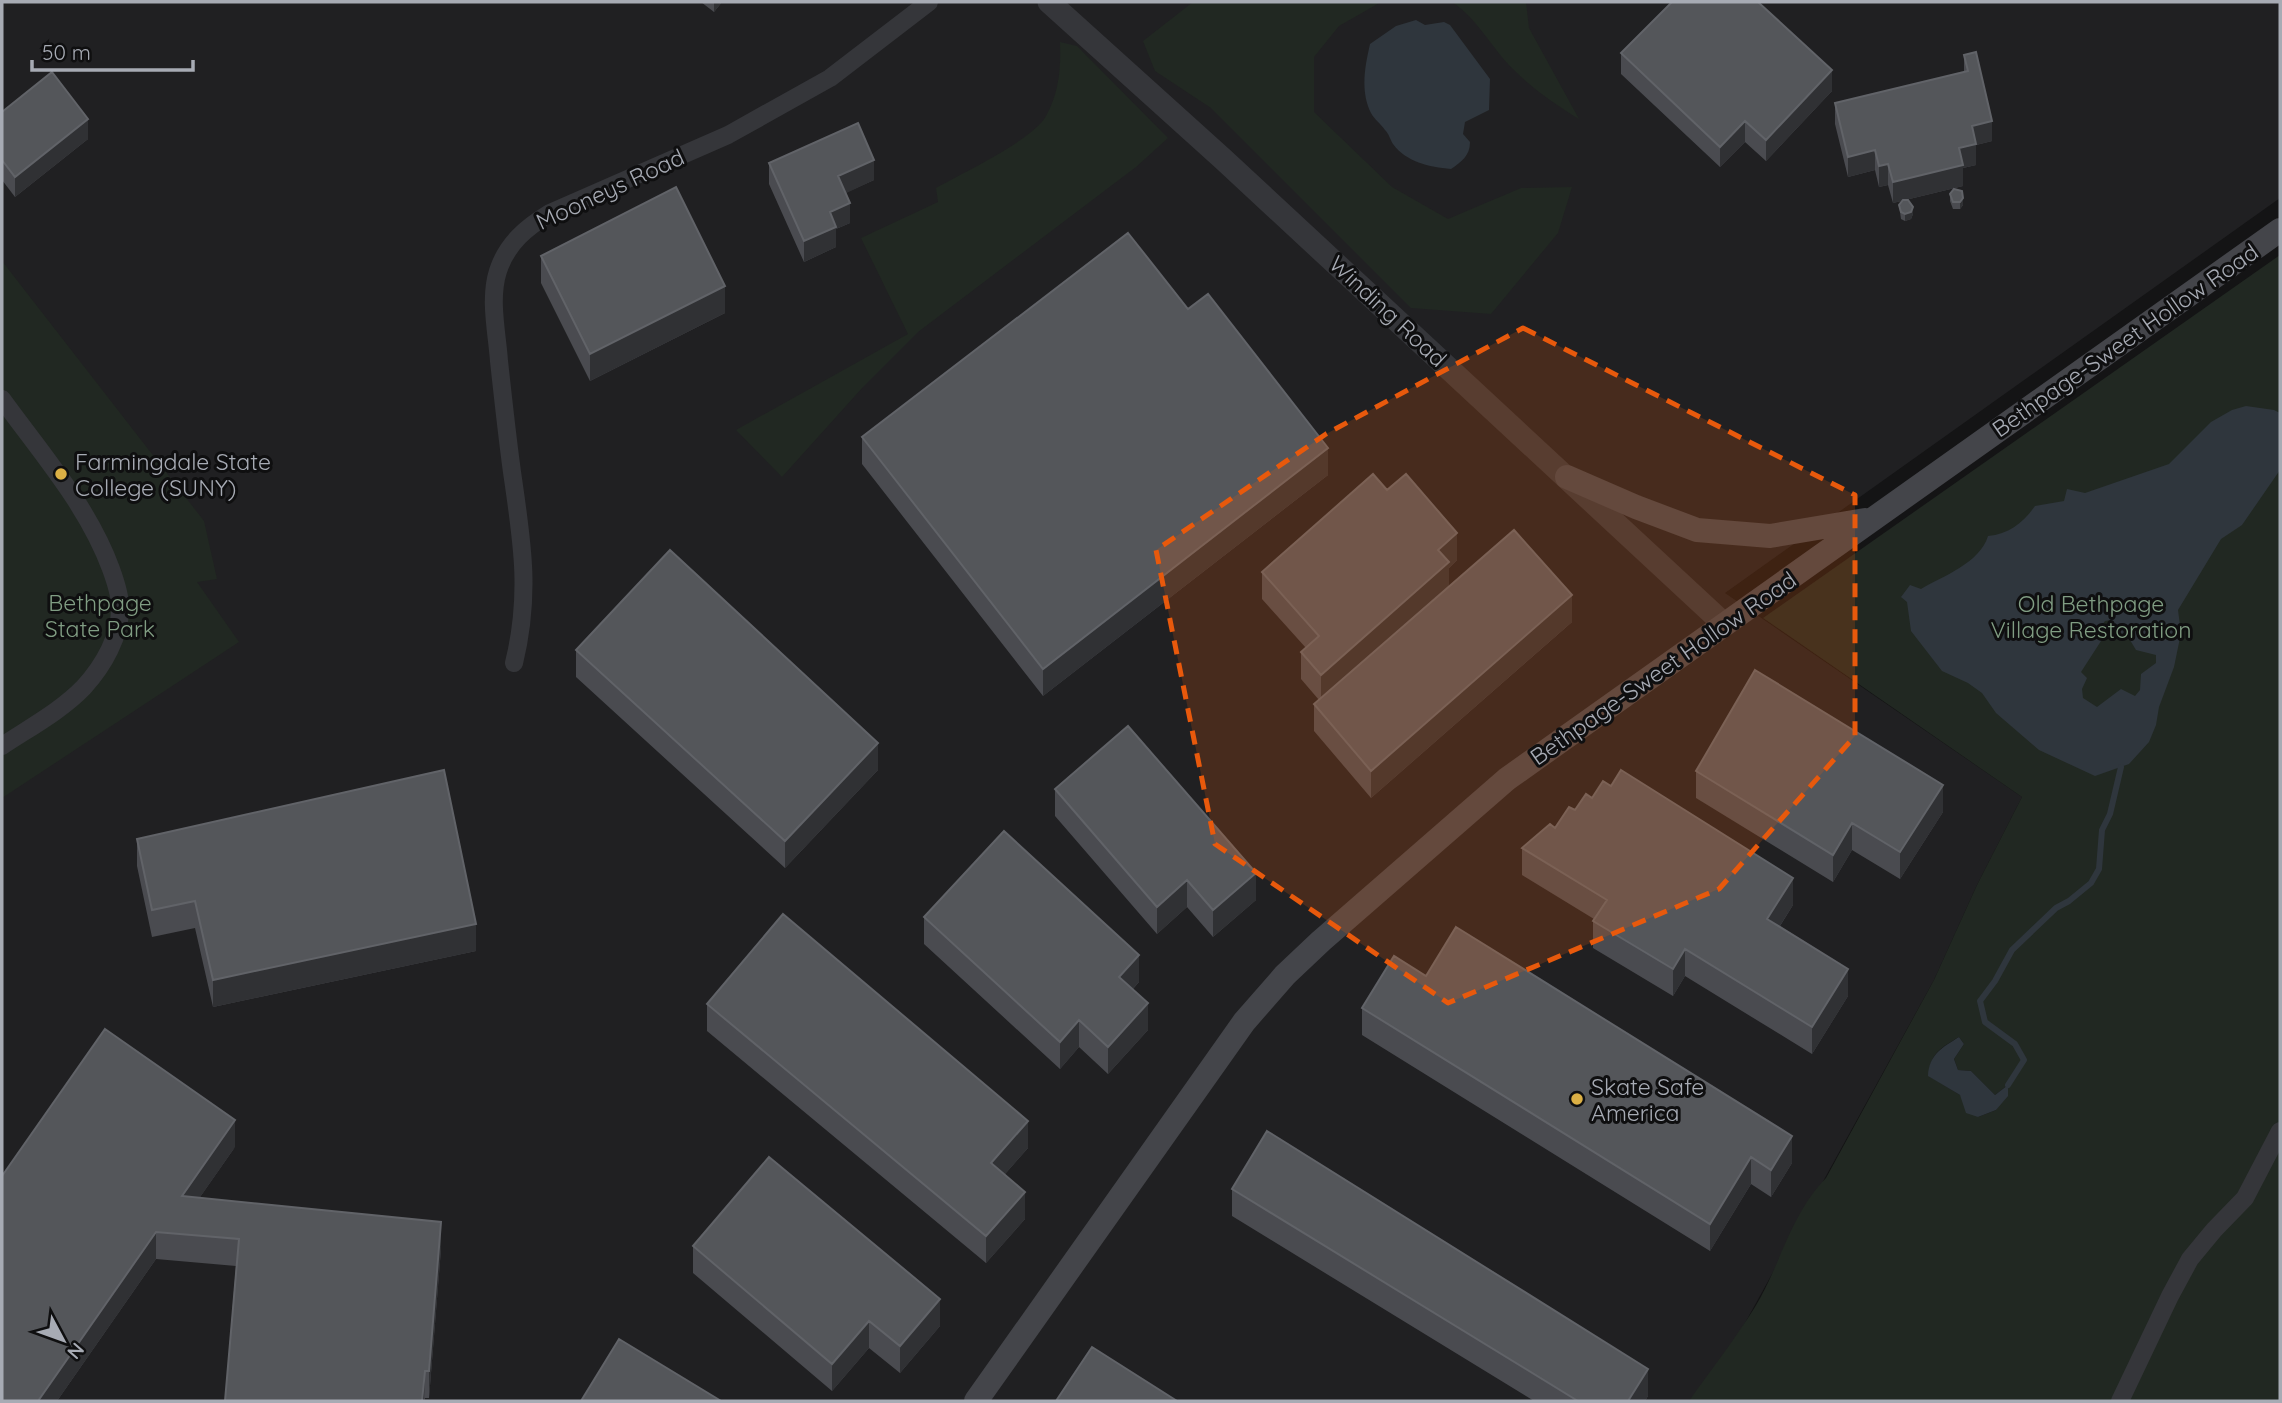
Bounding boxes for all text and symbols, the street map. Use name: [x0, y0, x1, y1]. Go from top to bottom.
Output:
scale bar: [32, 28, 192, 72]
text: 50 m: [42, 39, 91, 65]
street label: Mooneys Road: [531, 142, 689, 236]
street label: Bethpage-Sweet Hollow Road: [1986, 237, 2264, 443]
street label: Winding Road: [1323, 249, 1453, 373]
place label: Farmingdale State College (SUNY): [75, 447, 271, 502]
marker: Farmingdale State College (SUNY): [53, 466, 69, 482]
street label: Bethpage-Sweet Hollow Road: [1524, 565, 1802, 771]
park label: Bethpage State Park: [45, 588, 155, 643]
park label: Old Bethpage Village Restoration: [1991, 589, 2191, 644]
place label: Skate Safe America: [1591, 1072, 1704, 1127]
marker: Skate Safe America: [1569, 1091, 1585, 1107]
north arrow: [28, 1305, 98, 1375]
text: N: [62, 1338, 89, 1364]

